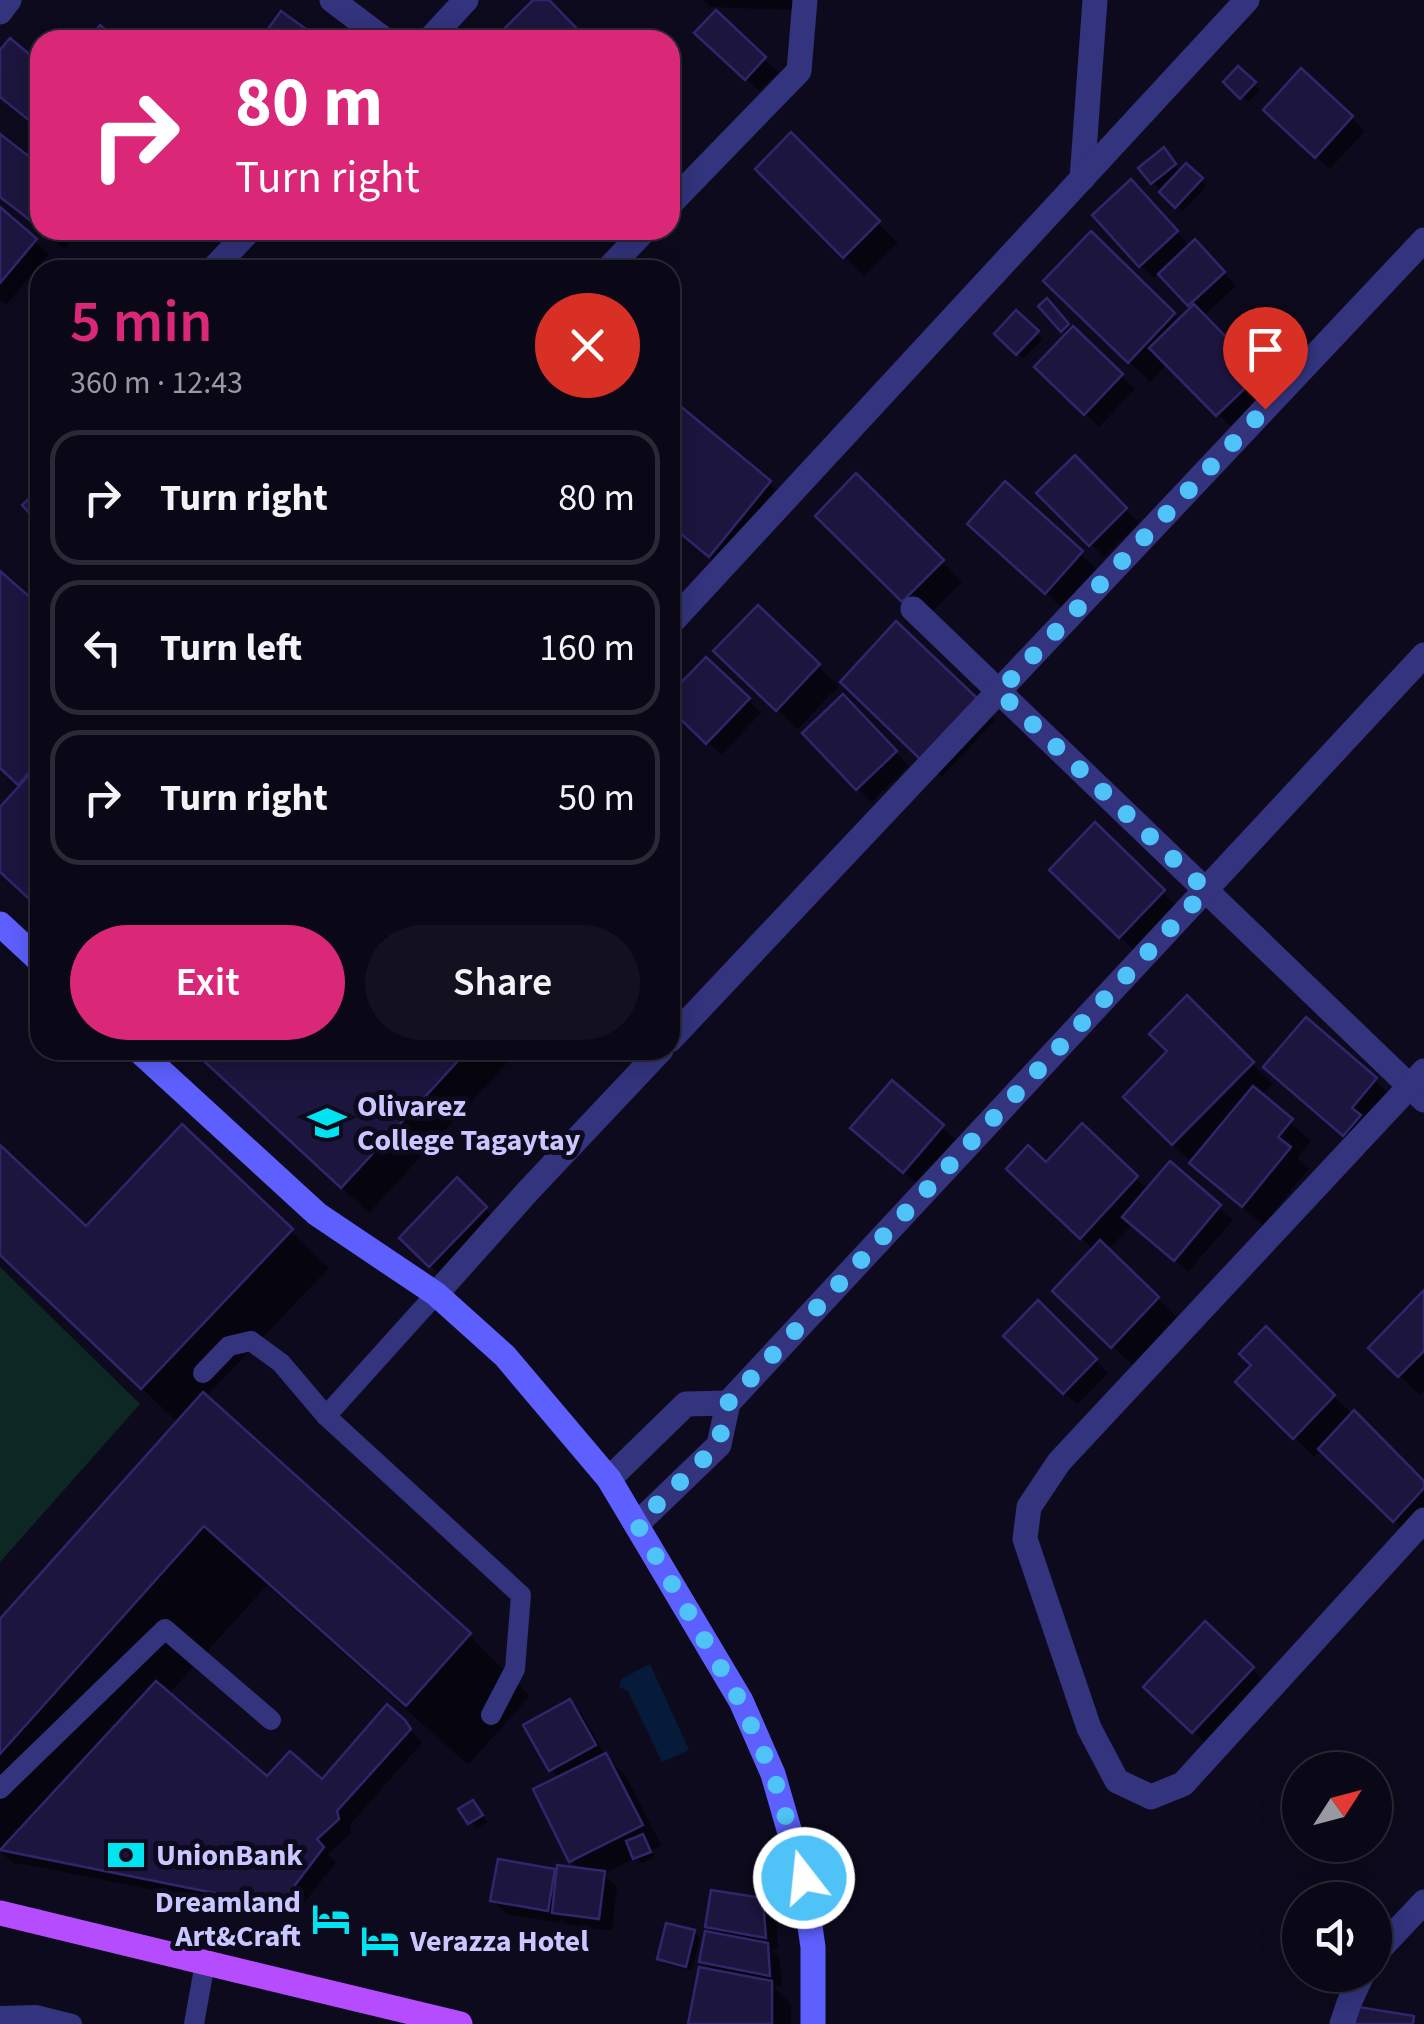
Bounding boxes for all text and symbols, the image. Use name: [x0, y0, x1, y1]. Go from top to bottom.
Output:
text: 80 m: [235, 53, 383, 153]
icon: right: [70, 70, 200, 200]
text: Turn right: [235, 146, 420, 210]
text: 5 min: [70, 280, 213, 365]
button: close: [535, 293, 640, 398]
pin: [1223, 307, 1308, 410]
icon: arrive: [1238, 322, 1293, 377]
text: 360 m · 12:43: [70, 360, 243, 406]
icon: right: [75, 470, 130, 525]
text: Turn right: [160, 471, 328, 525]
text: 80 m: [558, 471, 635, 525]
icon: left: [75, 620, 130, 675]
text: Turn left: [160, 621, 302, 675]
text: 160 m: [539, 621, 635, 675]
icon: right: [75, 770, 130, 825]
text: Turn right: [160, 771, 328, 825]
text: 50 m: [558, 771, 635, 825]
button: Exit: [70, 925, 345, 1040]
button: Share: [365, 925, 640, 1040]
place label: Olivarez College Tagaytay: [357, 1085, 581, 1162]
school or university icon: Olivarez College Tagaytay: [306, 1102, 348, 1144]
north arrow: [1282, 1752, 1392, 1862]
map controls: [1282, 1752, 1392, 1992]
position arrow: [752, 1826, 856, 1930]
bank icon: UnionBank: [105, 1834, 147, 1876]
place label: UnionBank: [156, 1834, 303, 1877]
place label: Dreamland Art&Craft: [155, 1881, 301, 1958]
button: sound: [1282, 1882, 1392, 1992]
hotel icon: Dreamland Art&Craft: [310, 1898, 352, 1940]
hotel icon: Verazza Hotel: [359, 1920, 401, 1962]
place label: Verazza Hotel: [409, 1920, 589, 1963]

